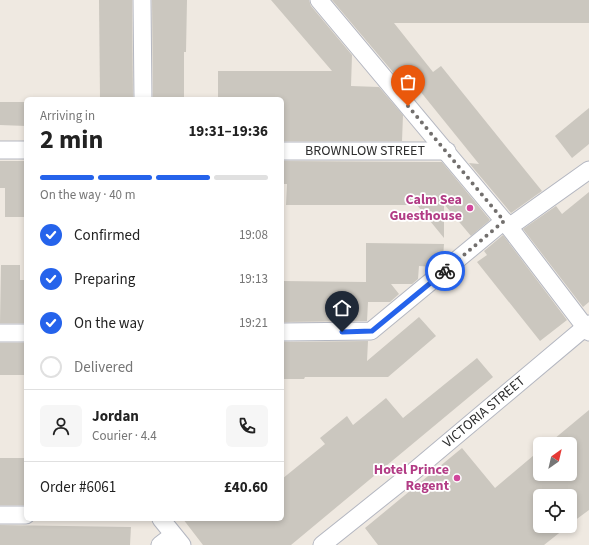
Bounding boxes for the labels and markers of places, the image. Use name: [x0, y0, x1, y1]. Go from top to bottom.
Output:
pin: [391, 65, 425, 106]
place label: Calm Sea Guesthouse: [389, 190, 462, 226]
marker: Calm Sea Guesthouse: [465, 203, 475, 213]
pin: [325, 291, 359, 332]
place label: Hotel Prince Regent: [374, 460, 450, 496]
marker: Hotel Prince Regent: [452, 473, 462, 483]

